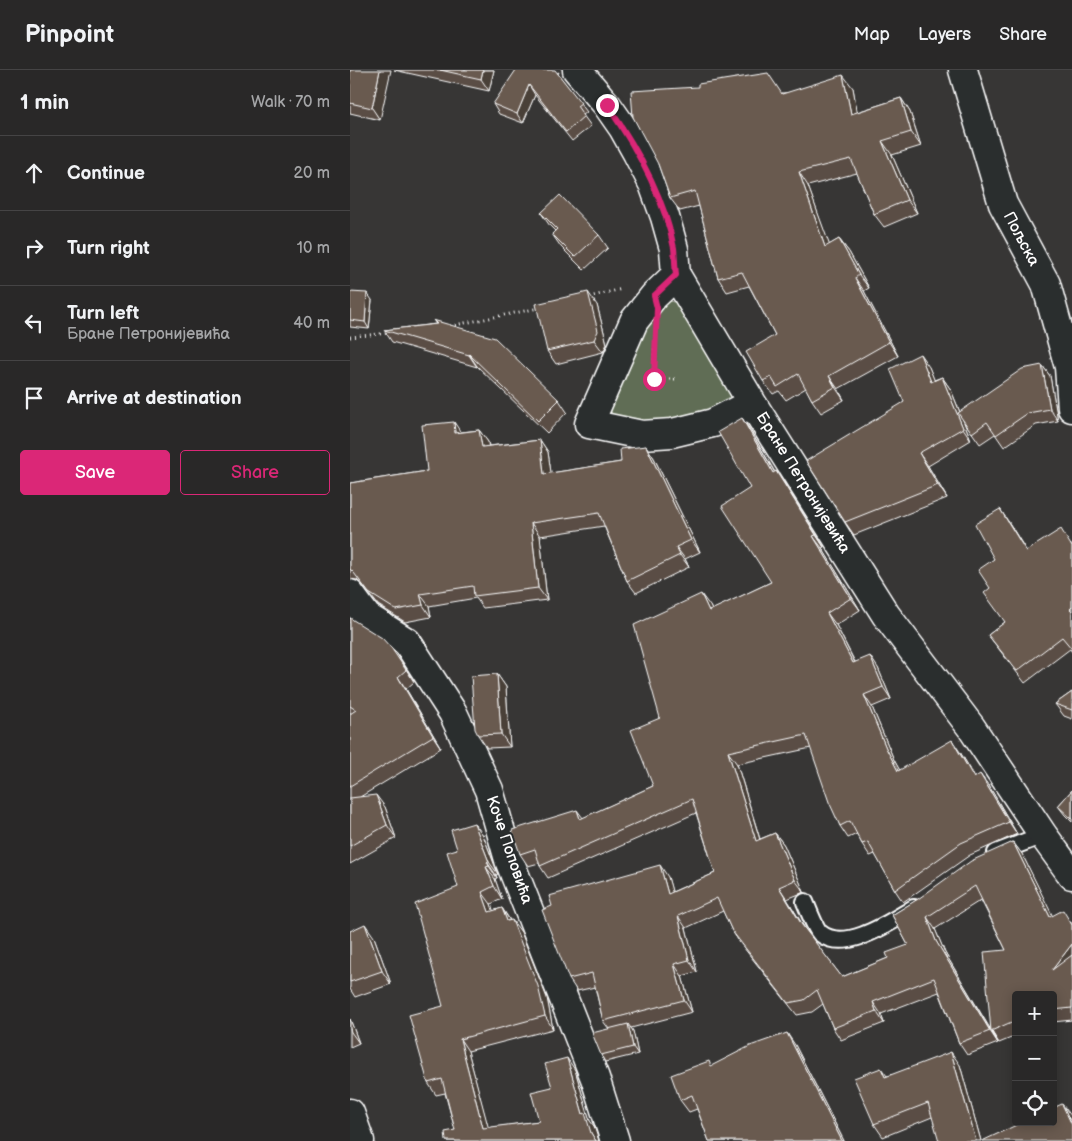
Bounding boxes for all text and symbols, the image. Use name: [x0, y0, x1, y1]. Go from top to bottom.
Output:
text: Pinpoint: [25, 20, 114, 49]
text: Map: [854, 24, 890, 45]
text: Layers: [918, 24, 971, 45]
text: Share: [999, 24, 1047, 45]
text: 1 min: [20, 90, 69, 115]
text: Walk · 70 m: [251, 93, 330, 112]
route end: [596, 94, 619, 117]
icon: ahead: [20, 159, 48, 187]
text: Continue: [67, 162, 145, 185]
text: 20 m: [294, 164, 330, 183]
street label: Пољска: [999, 209, 1043, 270]
icon: right: [20, 234, 48, 262]
text: Turn right: [67, 237, 150, 260]
text: 10 m: [297, 239, 330, 258]
text: Turn left: [67, 302, 139, 325]
icon: left: [20, 309, 48, 337]
text: 40 m: [293, 314, 330, 333]
text: Бране Петронијевића: [67, 325, 230, 344]
route start: [643, 368, 666, 391]
icon: arrive: [20, 384, 48, 412]
text: Arrive at destination: [67, 387, 242, 410]
street label: Бране Петронијевића: [752, 409, 854, 558]
button: Save: [20, 450, 170, 495]
button: Share: [180, 450, 330, 495]
street label: Коче Поповића: [482, 794, 537, 907]
map controls: [1012, 991, 1057, 1126]
button: +: [1012, 991, 1057, 1036]
button: −: [1012, 1036, 1057, 1081]
button: locate: [1012, 1081, 1057, 1126]

